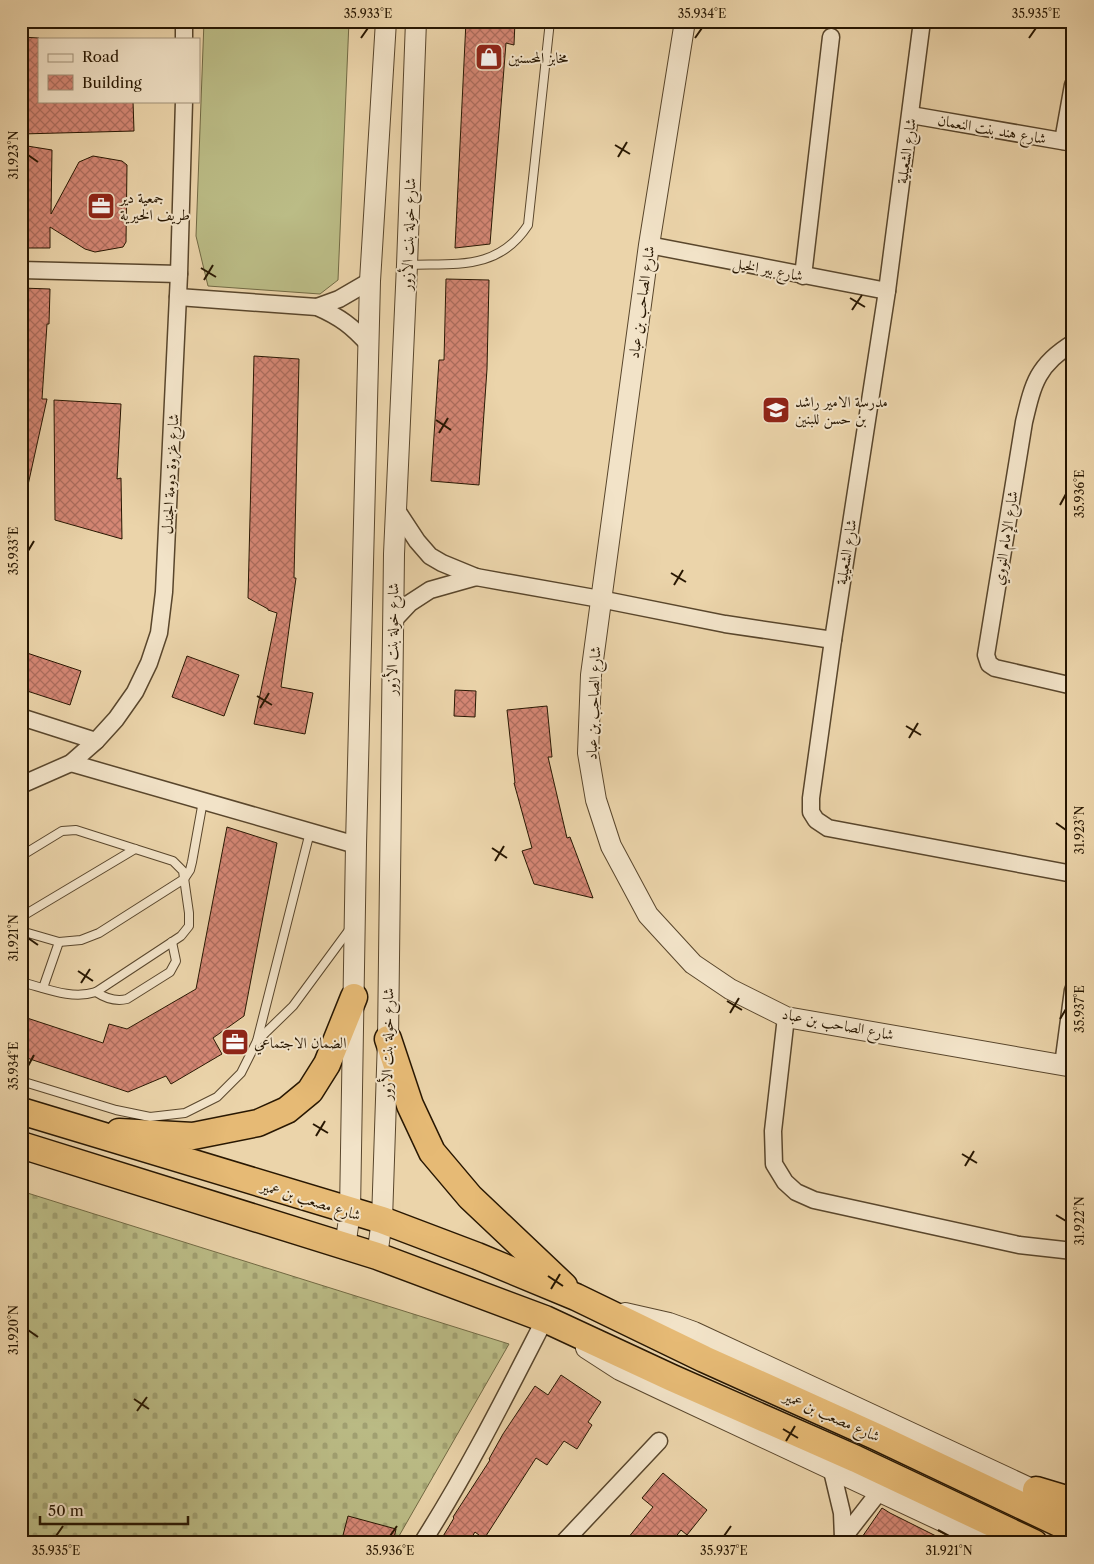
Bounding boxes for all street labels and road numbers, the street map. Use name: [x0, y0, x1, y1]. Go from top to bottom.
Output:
street label: شارع هند بنت النعمان: [936, 110, 1048, 152]
street label: شارع الشعيلية: [892, 117, 924, 186]
street label: شارع خولة بنت الأزور: [395, 177, 423, 293]
street label: شارع الصاحب بن عباد: [624, 245, 662, 360]
street label: شارع بير الخيل: [730, 253, 805, 289]
street label: شارع غزوة دومة الجندل: [157, 413, 187, 535]
street label: شارع الإمام النووي: [988, 490, 1026, 587]
street label: شارع الشعيلية: [831, 518, 864, 587]
street label: شارع خولة بنت الأزور: [380, 583, 406, 697]
street label: شارع الصاحب بن عباد: [582, 646, 608, 760]
street label: شارع خولة بنت الأزور: [375, 988, 401, 1102]
street label: شارع الصاحب بن عباد: [780, 1004, 895, 1048]
street label: شارع مصعب بن عمير: [256, 1175, 363, 1228]
street label: شارع مصعب بن عمير: [777, 1385, 883, 1449]

